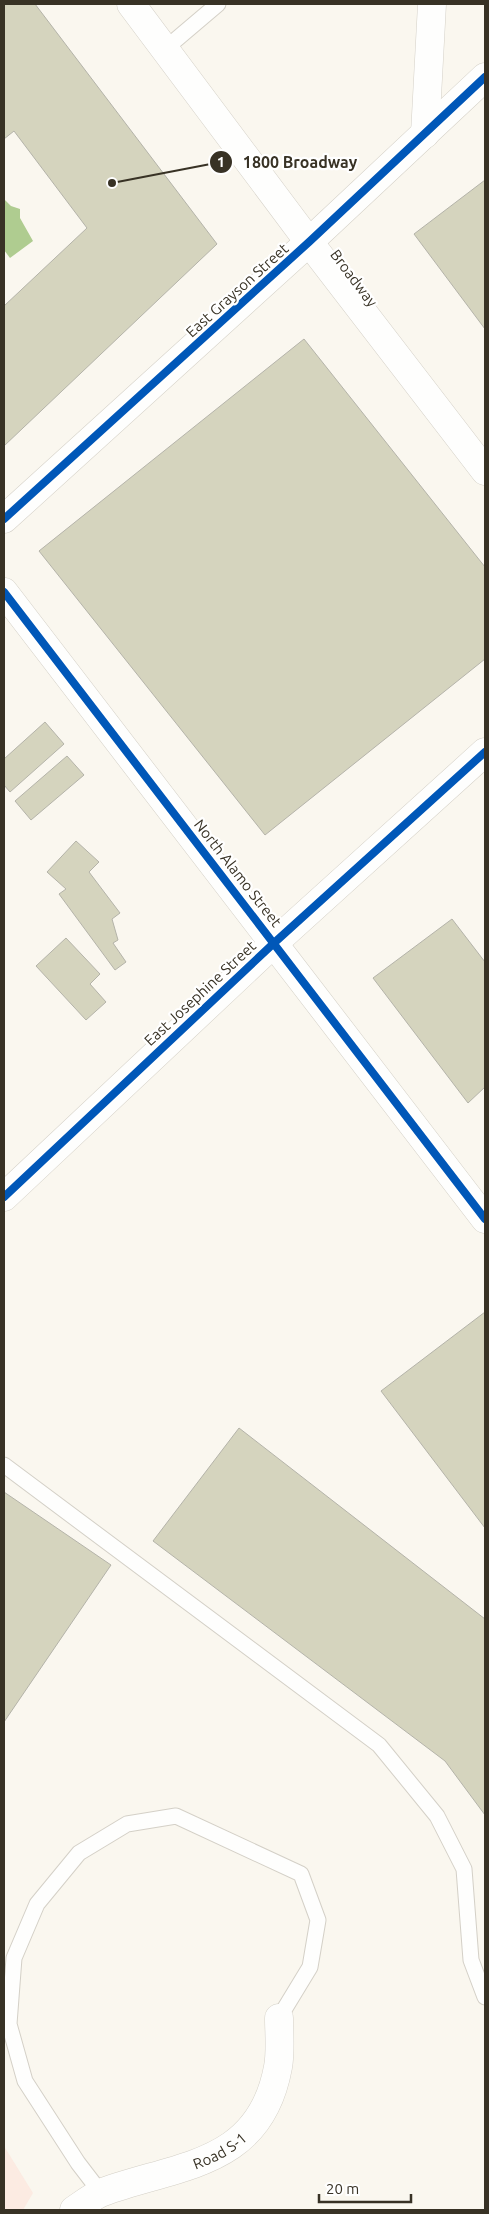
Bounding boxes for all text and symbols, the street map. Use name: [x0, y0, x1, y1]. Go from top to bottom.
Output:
callout: 1800 Broadway: [208, 147, 368, 178]
text: 1: [217, 153, 225, 170]
text: 1800 Broadway: [243, 153, 358, 171]
street label: East Grayson Street: [182, 240, 292, 340]
street label: Broadway: [327, 246, 381, 310]
street label: North Alamo Street: [191, 816, 285, 930]
street label: East Josephine Street: [141, 937, 259, 1049]
street label: Road S-1: [190, 2129, 250, 2172]
scale bar: [319, 2172, 412, 2204]
text: 20 m: [326, 2180, 359, 2197]

